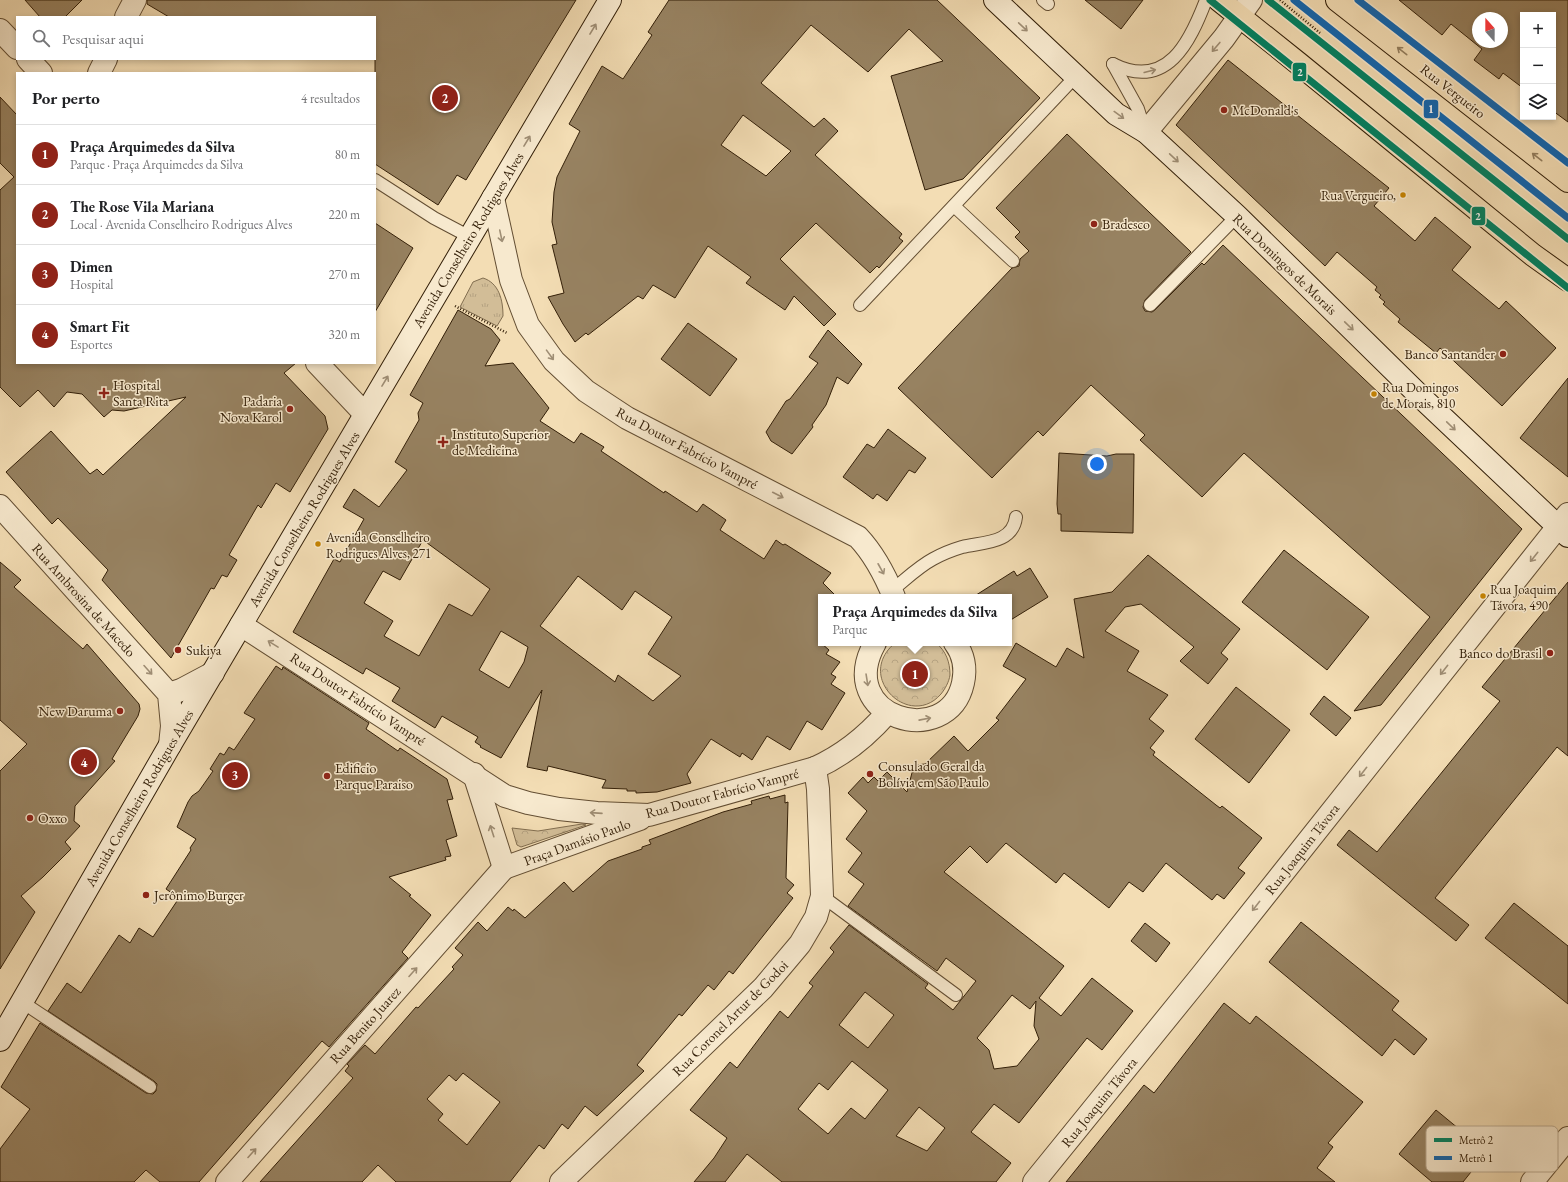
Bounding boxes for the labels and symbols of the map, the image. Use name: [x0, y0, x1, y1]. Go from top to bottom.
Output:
north arrow: [1472, 12, 1508, 48]
one-way arrow: [1018, 22, 1029, 31]
one-way arrow: [590, 23, 598, 35]
one-way arrow: [1212, 42, 1221, 53]
one-way arrow: [1396, 47, 1407, 55]
street label: Rua Vergueiro: [1417, 60, 1489, 122]
line badge: 2: [1292, 62, 1307, 82]
text: 2: [1297, 65, 1303, 79]
one-way arrow: [1143, 66, 1156, 74]
pin: 2: [432, 83, 458, 113]
line badge: 1: [1423, 99, 1439, 119]
place label: McDonald's: [1232, 101, 1299, 119]
text: 1: [1428, 102, 1434, 116]
marker: McDonald's: [1219, 105, 1229, 115]
one-way arrow: [1113, 111, 1124, 119]
one-way arrow: [524, 135, 532, 147]
street label: Avenida Conselheiro Rodrigues Alves: [408, 149, 528, 332]
one-way arrow: [1169, 153, 1179, 163]
one-way arrow: [1532, 153, 1543, 161]
place label: Rua Vergueiro,: [1321, 187, 1396, 204]
marker: Rua Vergueiro,: [1398, 190, 1408, 200]
line badge: 2: [1471, 206, 1486, 226]
text: 2: [1475, 209, 1481, 223]
street label: Rua Domingos de Morais: [1229, 210, 1341, 319]
place label: Bradesco: [1102, 215, 1150, 233]
marker: Bradesco: [1089, 219, 1099, 229]
one-way arrow: [498, 230, 506, 243]
one-way arrow: [1344, 321, 1354, 331]
place label: Banco Santander: [1405, 345, 1495, 363]
marker: Banco Santander: [1498, 349, 1508, 359]
one-way arrow: [546, 350, 554, 361]
one-way arrow: [382, 375, 390, 387]
place label: Hospital Santa Rita: [113, 376, 169, 410]
place label: Rua Domingos de Morais, 810: [1382, 379, 1459, 412]
marker: Hospital Santa Rita: [98, 387, 110, 399]
marker: Rua Domingos de Morais, 810: [1369, 389, 1379, 399]
place label: Padaria Nova Karol: [220, 392, 283, 426]
street label: Rua Doutor Fabrício Vampré: [613, 403, 761, 493]
marker: Padaria Nova Karol: [285, 404, 295, 414]
one-way arrow: [1446, 421, 1456, 431]
place label: Instituto Superior de Medicina: [452, 425, 549, 459]
street label: Avenida Conselheiro Rodrigues Alves: [244, 428, 364, 611]
marker: Instituto Superior de Medicina: [437, 436, 449, 448]
your location: [1087, 454, 1107, 474]
one-way arrow: [772, 492, 784, 500]
place label: Avenida Conselheiro Rodrigues Alves, 271: [325, 529, 431, 562]
street label: Rua Ambrosina de Macedo: [28, 539, 140, 661]
marker: Avenida Conselheiro Rodrigues Alves, 271: [313, 539, 323, 549]
one-way arrow: [1529, 552, 1538, 563]
one-way arrow: [878, 563, 886, 575]
place label: Rua Joaquim Távora, 490: [1490, 581, 1557, 614]
marker: Rua Joaquim Távora, 490: [1478, 591, 1488, 601]
one-way arrow: [267, 640, 279, 648]
place label: Sukiya: [186, 641, 222, 659]
place label: Banco do Brasil: [1459, 644, 1543, 662]
marker: Sukiya: [173, 645, 183, 655]
street label: Rua Doutor Fabrício Vampré: [287, 648, 430, 750]
marker: Banco do Brasil: [1545, 648, 1555, 658]
pin: 1: [902, 659, 928, 689]
one-way arrow: [1439, 664, 1448, 675]
one-way arrow: [143, 665, 152, 675]
one-way arrow: [863, 673, 871, 686]
place label: New Daruma: [38, 702, 112, 720]
street label: Avenida Conselheiro Rodrigues Alves: [80, 706, 197, 891]
marker: New Daruma: [115, 706, 125, 716]
one-way arrow: [918, 715, 931, 723]
pin: 4: [71, 747, 97, 777]
place label: Consulado Geral da Bolívia em São Paulo: [878, 757, 989, 791]
place label: Edificio Parque Paraiso: [335, 759, 413, 793]
pin: 3: [222, 760, 248, 790]
street label: Rua Doutor Fabrício Vampré: [643, 764, 801, 822]
one-way arrow: [1359, 766, 1367, 777]
marker: Consulado Geral da Bolívia em São Paulo: [865, 769, 875, 779]
marker: Edificio Parque Paraiso: [322, 771, 332, 781]
street label: Rua Joaquim Távora: [1261, 800, 1343, 898]
place label: Oxxo: [38, 809, 67, 827]
one-way arrow: [590, 809, 603, 817]
marker: Oxxo: [25, 813, 35, 823]
street label: Praça Damásio Paulo: [521, 814, 633, 870]
one-way arrow: [488, 824, 495, 837]
place label: Jerônimo Burger: [153, 886, 244, 904]
marker: Jerônimo Burger: [141, 890, 151, 900]
one-way arrow: [1252, 901, 1260, 912]
street label: Rua Coronel Artur de Godoi: [668, 956, 792, 1080]
one-way arrow: [408, 966, 417, 977]
street label: Rua Benito Juarez: [326, 982, 405, 1067]
street label: Rua Joaquim Távora: [1057, 1053, 1141, 1151]
legend: [1426, 1126, 1558, 1172]
text: Metrô 2: [1459, 1133, 1494, 1147]
one-way arrow: [248, 1148, 257, 1158]
text: Metrô 1: [1459, 1151, 1493, 1165]

